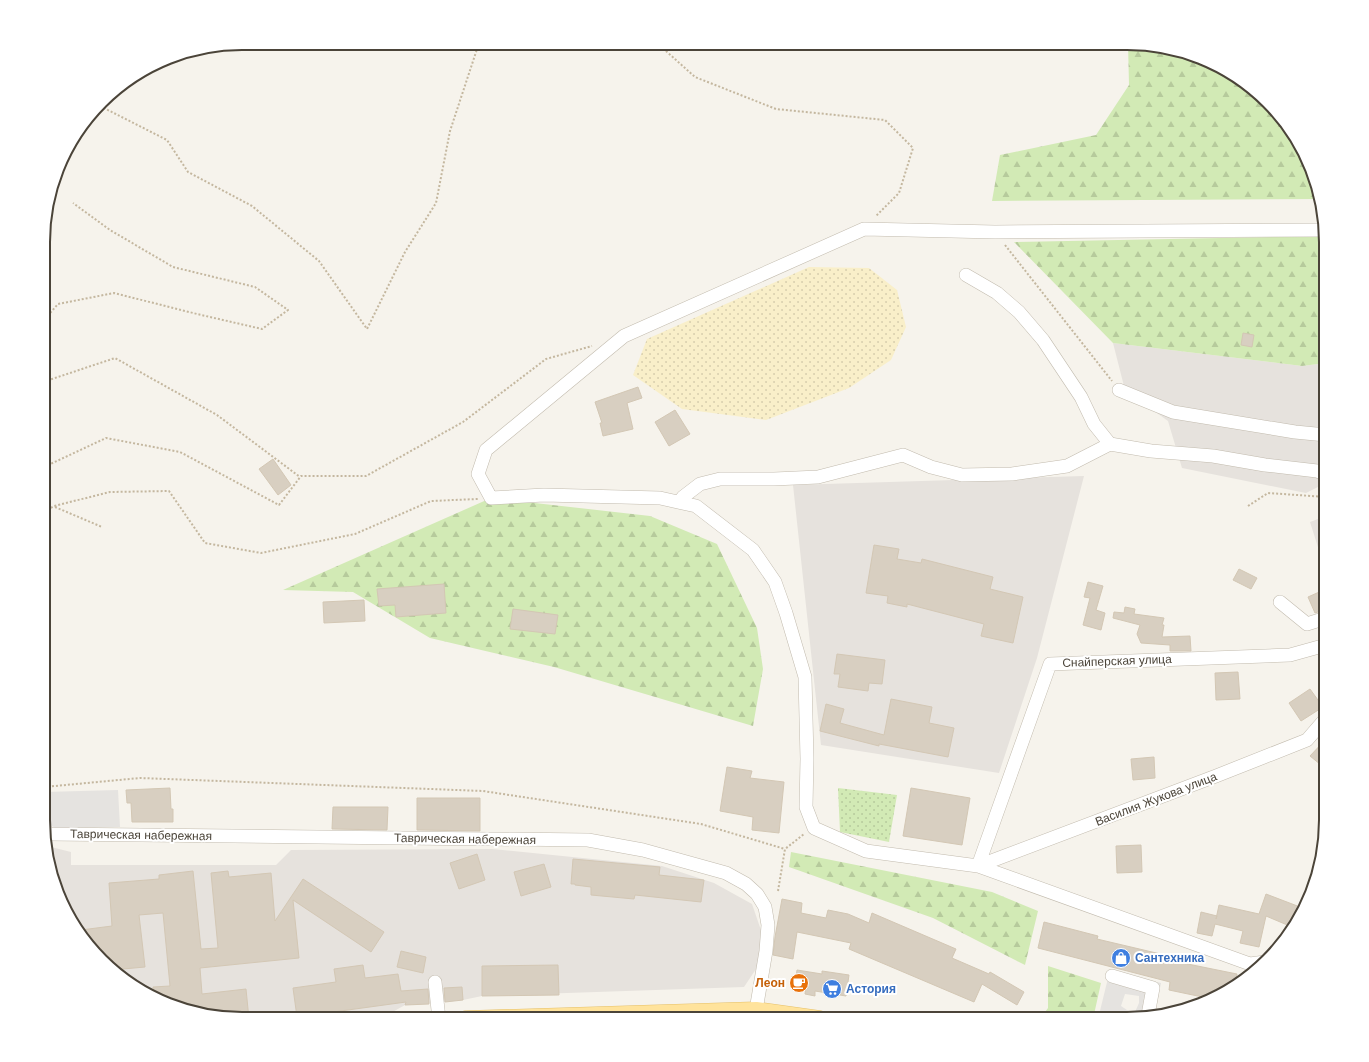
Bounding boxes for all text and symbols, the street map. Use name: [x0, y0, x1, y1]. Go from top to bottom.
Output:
street label: Снайперская улица: [1062, 652, 1172, 670]
street label: Василия Жукова улица: [1093, 769, 1219, 829]
street label: Таврическая набережная: [70, 827, 212, 843]
street label: Таврическая набережная: [394, 831, 536, 847]
shop icon: Сантехника: [1110, 947, 1132, 969]
place label: Сантехника: [1135, 951, 1204, 965]
cafe icon: Леон: [788, 972, 810, 994]
place label: Леон: [755, 976, 785, 990]
supermarket icon: Астория: [821, 978, 843, 1000]
place label: Астория: [846, 982, 896, 996]

